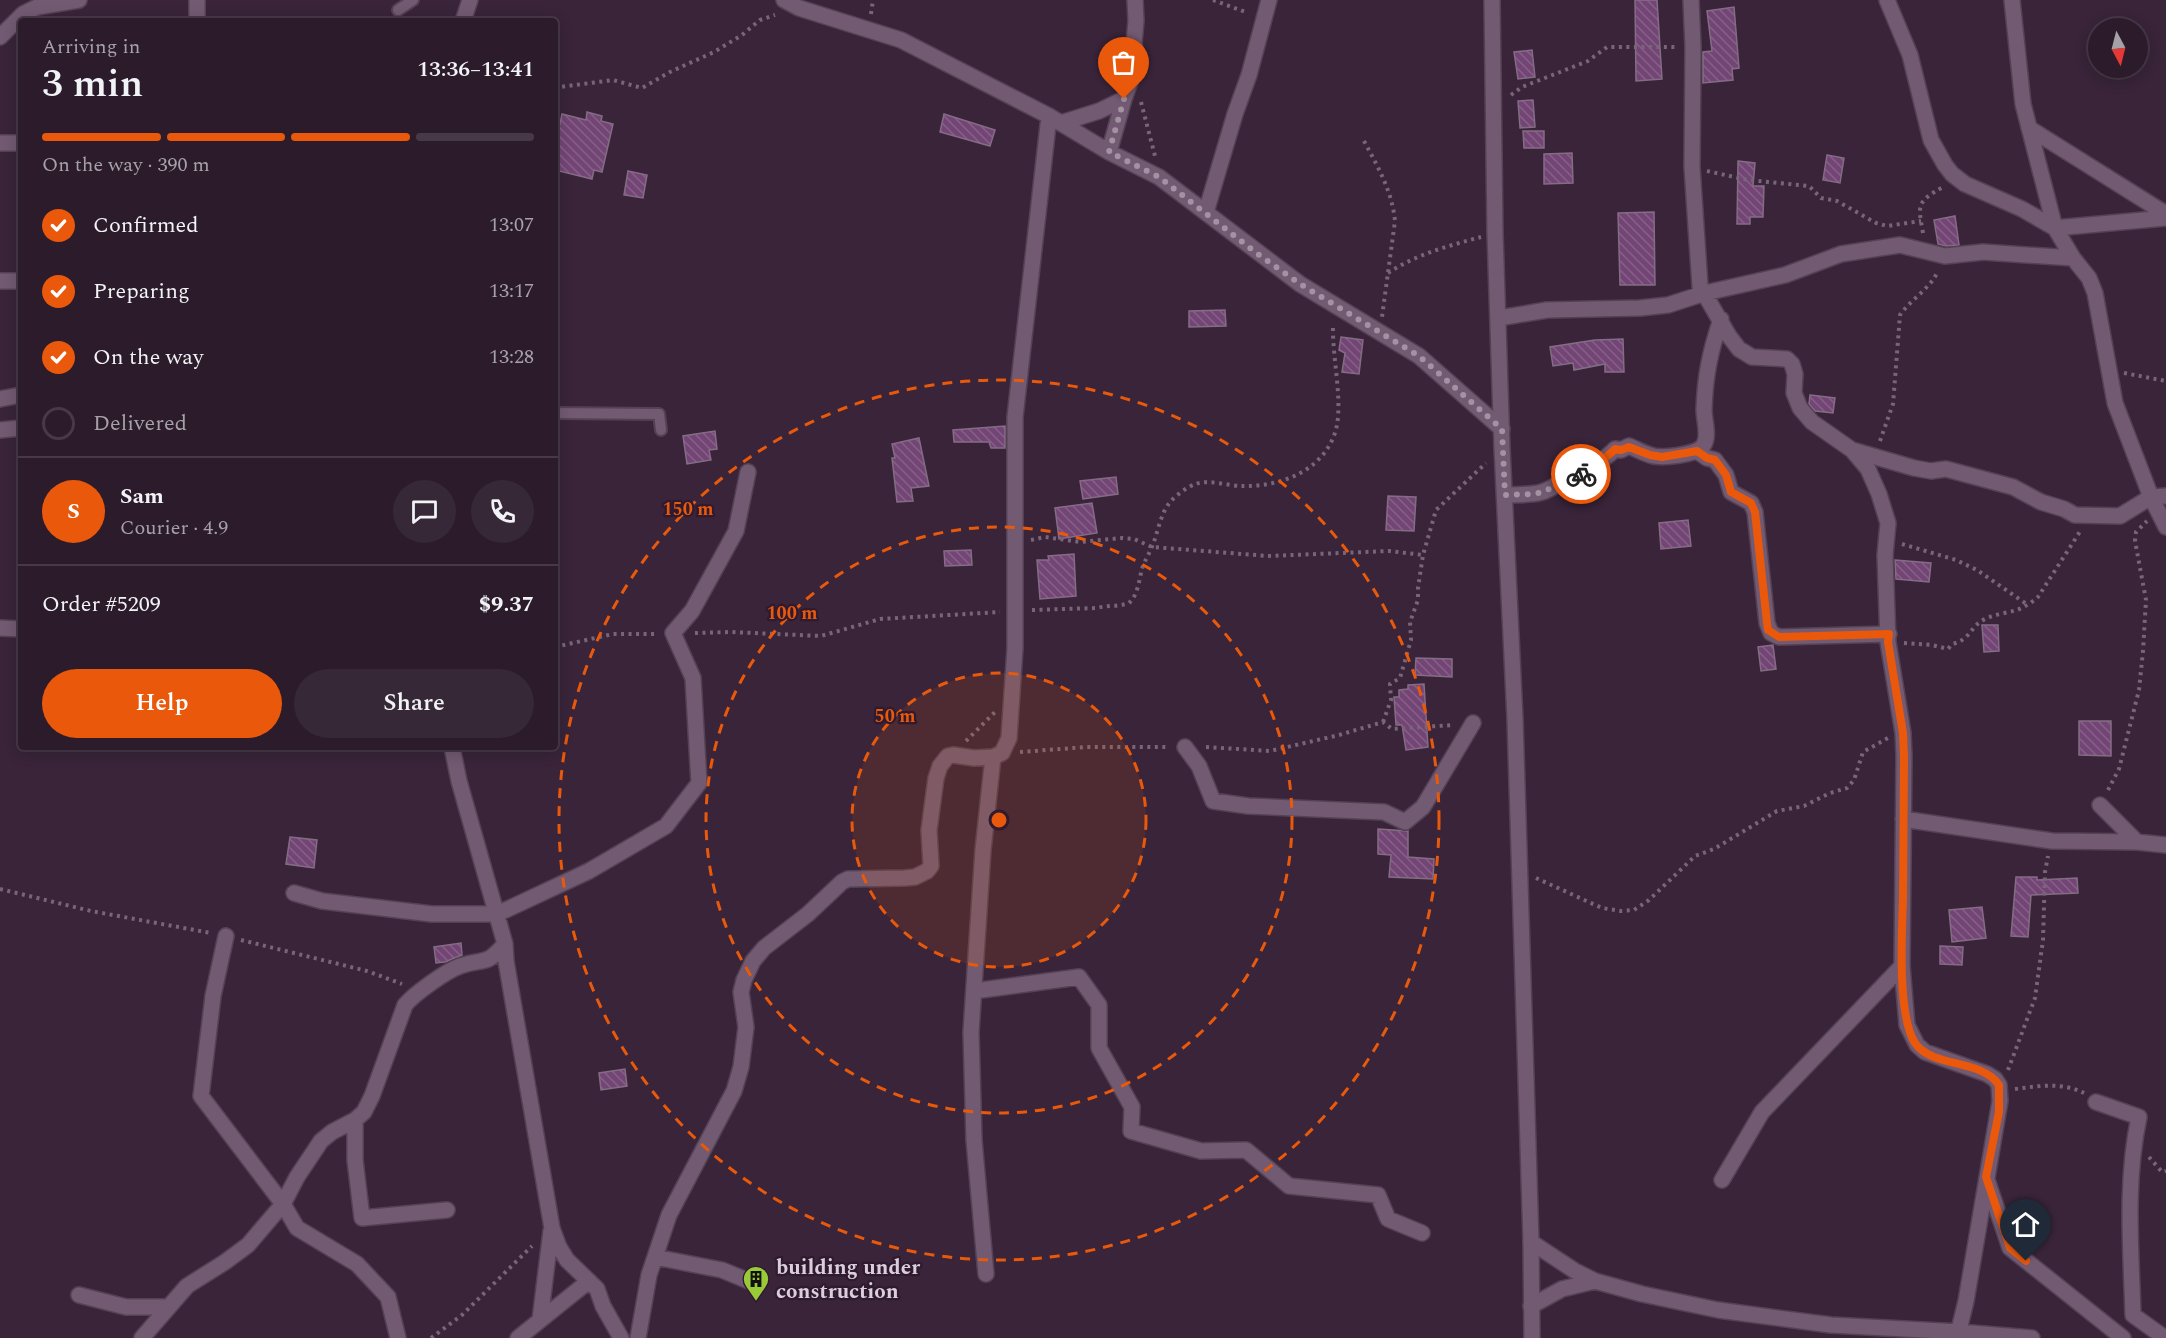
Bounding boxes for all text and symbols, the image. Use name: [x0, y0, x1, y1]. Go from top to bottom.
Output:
north arrow: [2088, 18, 2148, 78]
map controls: [2088, 18, 2148, 78]
text: Arriving in: [42, 32, 140, 62]
pin: [1098, 37, 1149, 99]
icon: bag: [1107, 46, 1140, 79]
text: 13:36–13:41: [417, 53, 534, 86]
text: 3 min: [42, 55, 143, 114]
text: On the way · 390 m: [42, 150, 210, 180]
icon: check: [42, 209, 75, 242]
text: Confirmed: [93, 209, 199, 242]
text: 13:07: [489, 210, 534, 240]
icon: check: [42, 275, 75, 308]
text: Preparing: [93, 275, 190, 308]
text: 13:17: [489, 276, 534, 306]
icon: check: [42, 341, 75, 374]
text: On the way: [93, 341, 204, 374]
text: 13:28: [489, 342, 534, 372]
text: Delivered: [93, 407, 187, 440]
courier: [1551, 444, 1611, 504]
icon: bike: [1565, 458, 1598, 491]
text: Sam: [120, 480, 164, 513]
button: chat: [393, 480, 456, 543]
button: phone: [471, 480, 534, 543]
text: S: [67, 495, 80, 528]
text: 150 m: [662, 496, 714, 523]
text: Courier · 4.9: [120, 513, 228, 543]
text: Order #5209: [42, 588, 161, 621]
text: $9.37: [479, 588, 534, 621]
text: 100 m: [766, 600, 818, 627]
button: Help: [42, 669, 282, 738]
button: Share: [294, 669, 534, 738]
text: 50 m: [875, 703, 915, 730]
centre of rings: [989, 810, 1009, 830]
pin: [2000, 1199, 2051, 1261]
icon: home: [2009, 1208, 2042, 1241]
place label: building under construction: [776, 1252, 920, 1308]
building icon: building under construction: [741, 1264, 771, 1302]

